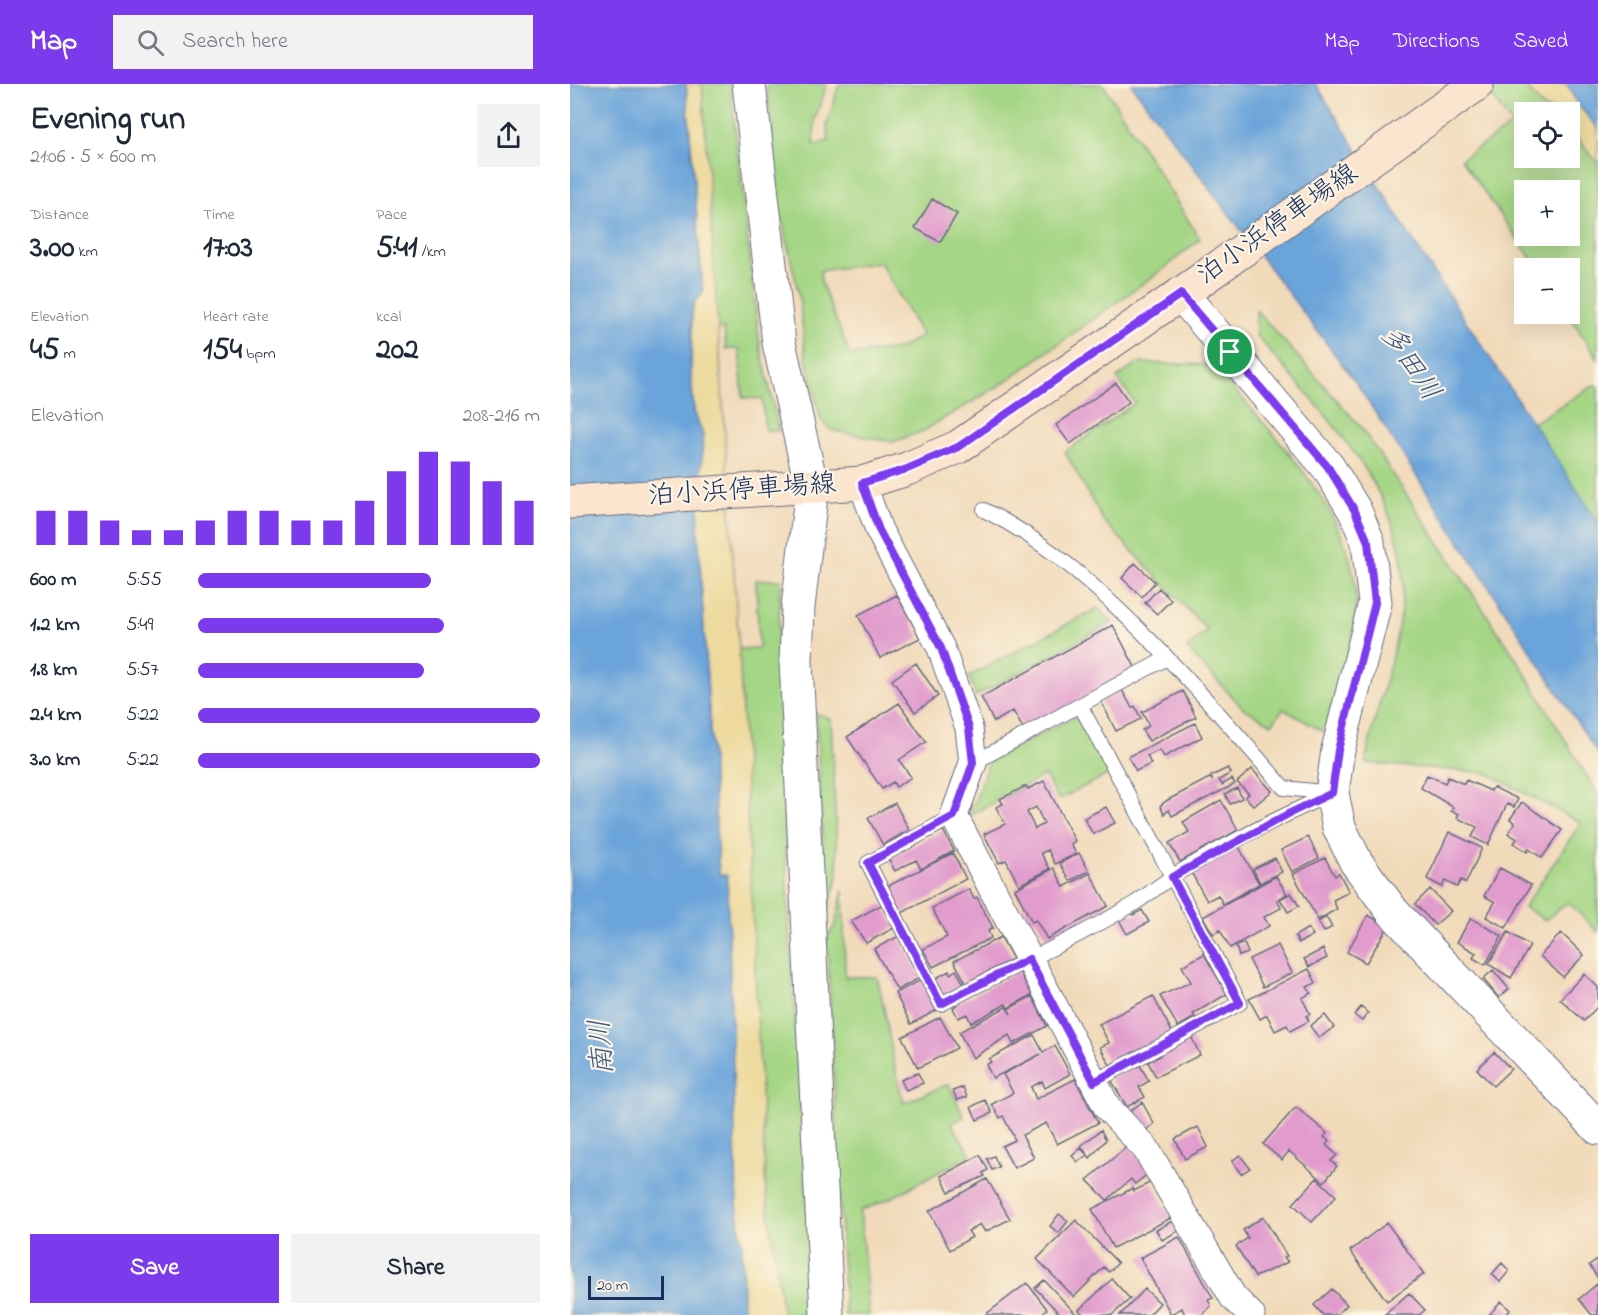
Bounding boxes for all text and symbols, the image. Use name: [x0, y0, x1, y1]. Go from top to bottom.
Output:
search box: [113, 15, 533, 69]
text: Map: [30, 22, 77, 63]
icon: search: [134, 26, 167, 59]
text: Search here: [182, 26, 288, 58]
text: Map: [1324, 27, 1360, 57]
text: Directions: [1393, 27, 1480, 57]
text: Saved: [1513, 27, 1568, 57]
text: Evening run: [30, 96, 185, 144]
map controls: [1514, 102, 1580, 324]
button: locate: [1514, 102, 1580, 168]
button: share: [477, 104, 540, 167]
text: 21:06 · 5 × 600 m: [30, 143, 156, 172]
street label: 泊小浜停車場線: [1189, 155, 1367, 295]
button: +: [1514, 180, 1580, 246]
text: Distance: [30, 203, 89, 227]
text: Time: [203, 203, 235, 227]
text: Pace: [376, 203, 407, 227]
text: 3.00: [30, 227, 74, 271]
text: 17:03: [203, 227, 253, 271]
text: 5:41: [376, 227, 418, 271]
text: km: [74, 240, 98, 264]
text: /km: [418, 240, 446, 264]
button: −: [1514, 258, 1580, 324]
text: Elevation: [30, 305, 89, 329]
text: Heart rate: [203, 305, 269, 329]
text: kcal: [376, 305, 401, 329]
water label: 多田川: [1369, 318, 1449, 410]
pin: [1204, 326, 1255, 377]
text: 45: [30, 329, 60, 373]
text: 154: [203, 329, 242, 373]
text: 202: [376, 329, 419, 373]
icon: arrive: [1213, 335, 1246, 368]
text: m: [60, 342, 76, 366]
text: bpm: [242, 342, 276, 366]
text: Elevation: [30, 402, 104, 431]
text: 208–216 m: [463, 402, 540, 431]
street label: 泊小浜停車場線: [646, 465, 838, 517]
text: 600 m: [30, 566, 77, 595]
text: 5:55: [126, 566, 162, 595]
text: 1.2 km: [30, 611, 80, 640]
text: 5:49: [126, 611, 153, 640]
text: 1.8 km: [30, 656, 77, 685]
text: 5:57: [126, 656, 159, 685]
text: 2.4 km: [30, 701, 82, 730]
text: 5:22: [126, 701, 159, 730]
text: 3.0 km: [30, 746, 80, 775]
text: 5:22: [126, 746, 159, 775]
water label: 南川: [581, 1018, 625, 1076]
button: Save: [30, 1234, 279, 1303]
button: Share: [291, 1234, 540, 1303]
scale bar: [588, 1273, 664, 1300]
text: 20 m: [597, 1274, 628, 1298]

